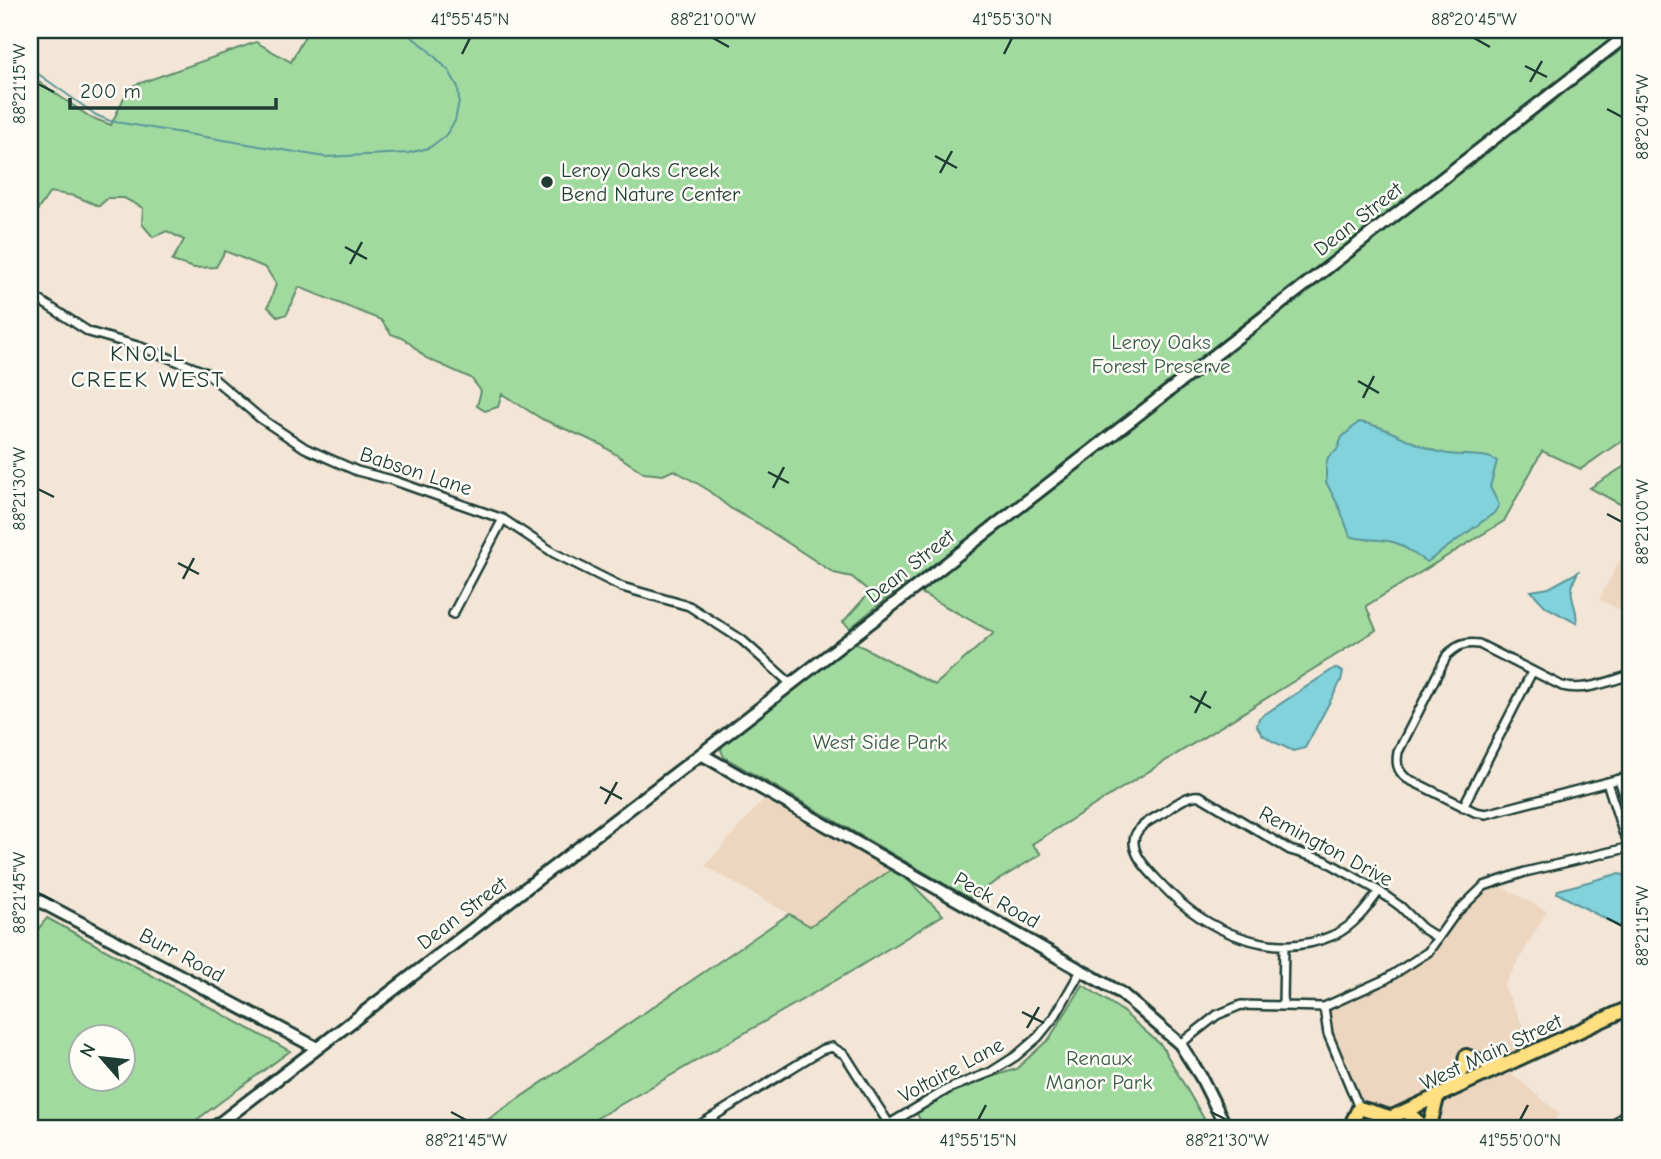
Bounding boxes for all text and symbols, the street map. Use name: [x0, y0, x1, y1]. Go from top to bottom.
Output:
text: 41°55'45"N: [431, 9, 509, 30]
text: 88°21'00"W: [670, 9, 756, 30]
text: 41°55'30"N: [972, 9, 1052, 30]
text: 88°20'45"W: [1431, 9, 1517, 30]
text: 88°21'15"W: [9, 43, 30, 124]
scale bar: [70, 66, 276, 110]
text: 88°20'45"W: [1632, 74, 1653, 160]
text: 200 m: [80, 79, 141, 103]
place label: Leroy Oaks Creek Bend Nature Center: [561, 158, 741, 206]
marker: Leroy Oaks Creek Bend Nature Center: [539, 174, 555, 190]
street label: Dean Street: [1309, 176, 1408, 261]
park label: Leroy Oaks Forest Preserve: [1092, 330, 1230, 378]
district label: KNOLL CREEK WEST: [71, 340, 225, 393]
street label: Babson Lane: [357, 442, 475, 500]
text: 88°21'30"W: [9, 447, 30, 531]
text: 88°21'00"W: [1632, 479, 1653, 565]
street label: Dean Street: [861, 523, 960, 608]
park label: West Side Park: [813, 730, 947, 754]
street label: Remington Drive: [1255, 801, 1397, 891]
text: 88°21'45"W: [9, 852, 30, 934]
street label: Peck Road: [950, 867, 1044, 933]
street label: Dean Street: [413, 871, 512, 954]
text: 88°21'15"W: [1632, 885, 1653, 966]
street label: Burr Road: [135, 923, 229, 987]
street label: West Main Street: [1416, 1008, 1567, 1095]
north arrow: [66, 1023, 136, 1092]
street label: Voltaire Lane: [894, 1032, 1008, 1108]
text: N: [75, 1040, 100, 1061]
park label: Renaux Manor Park: [1046, 1046, 1152, 1094]
text: 88°21'45"W: [425, 1130, 507, 1151]
text: 41°55'15"N: [939, 1130, 1017, 1151]
text: 88°21'30"W: [1185, 1130, 1269, 1151]
text: 41°55'00"N: [1479, 1130, 1561, 1151]

